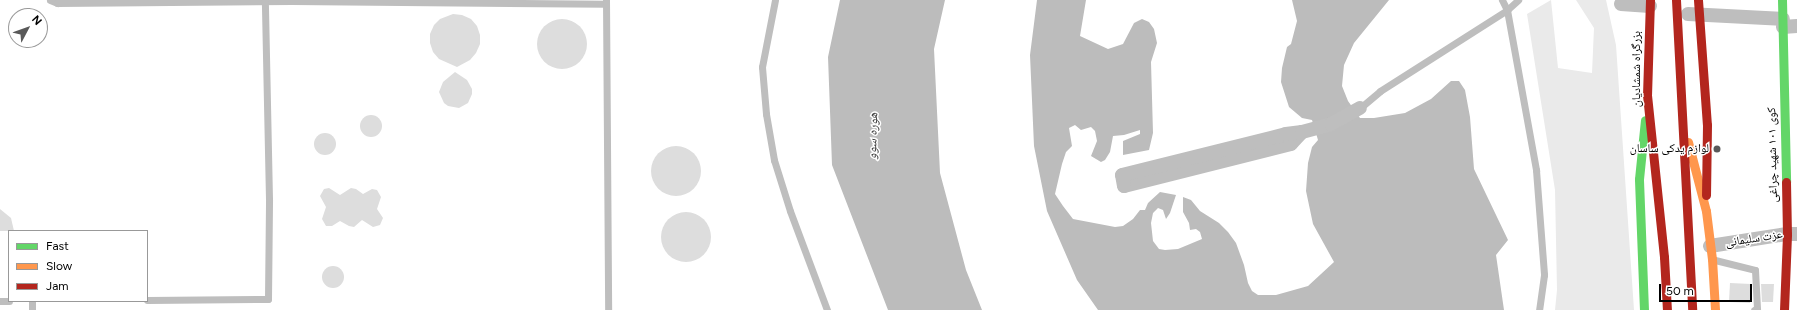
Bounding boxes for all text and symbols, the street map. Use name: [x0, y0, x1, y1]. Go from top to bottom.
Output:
north arrow: [8, 8, 48, 48]
text: N: [29, 13, 44, 28]
street label: بزرگراه شمشادیان: [1630, 31, 1644, 107]
street label: کوی ۱۰۱ شهید چراغی: [1765, 107, 1781, 203]
water label: هوره سوو: [864, 112, 882, 160]
place label: لوازم یدکی ساسان: [1630, 142, 1709, 156]
marker: لوازم یدکی ساسان: [1712, 144, 1722, 154]
street label: عزت سلیمانی: [1724, 227, 1784, 251]
legend: [8, 230, 148, 302]
text: Fast: [46, 239, 69, 253]
text: Slow: [46, 259, 72, 273]
scale bar: [1661, 276, 1754, 302]
text: Jam: [46, 279, 69, 293]
text: 50 m: [1666, 284, 1694, 298]

